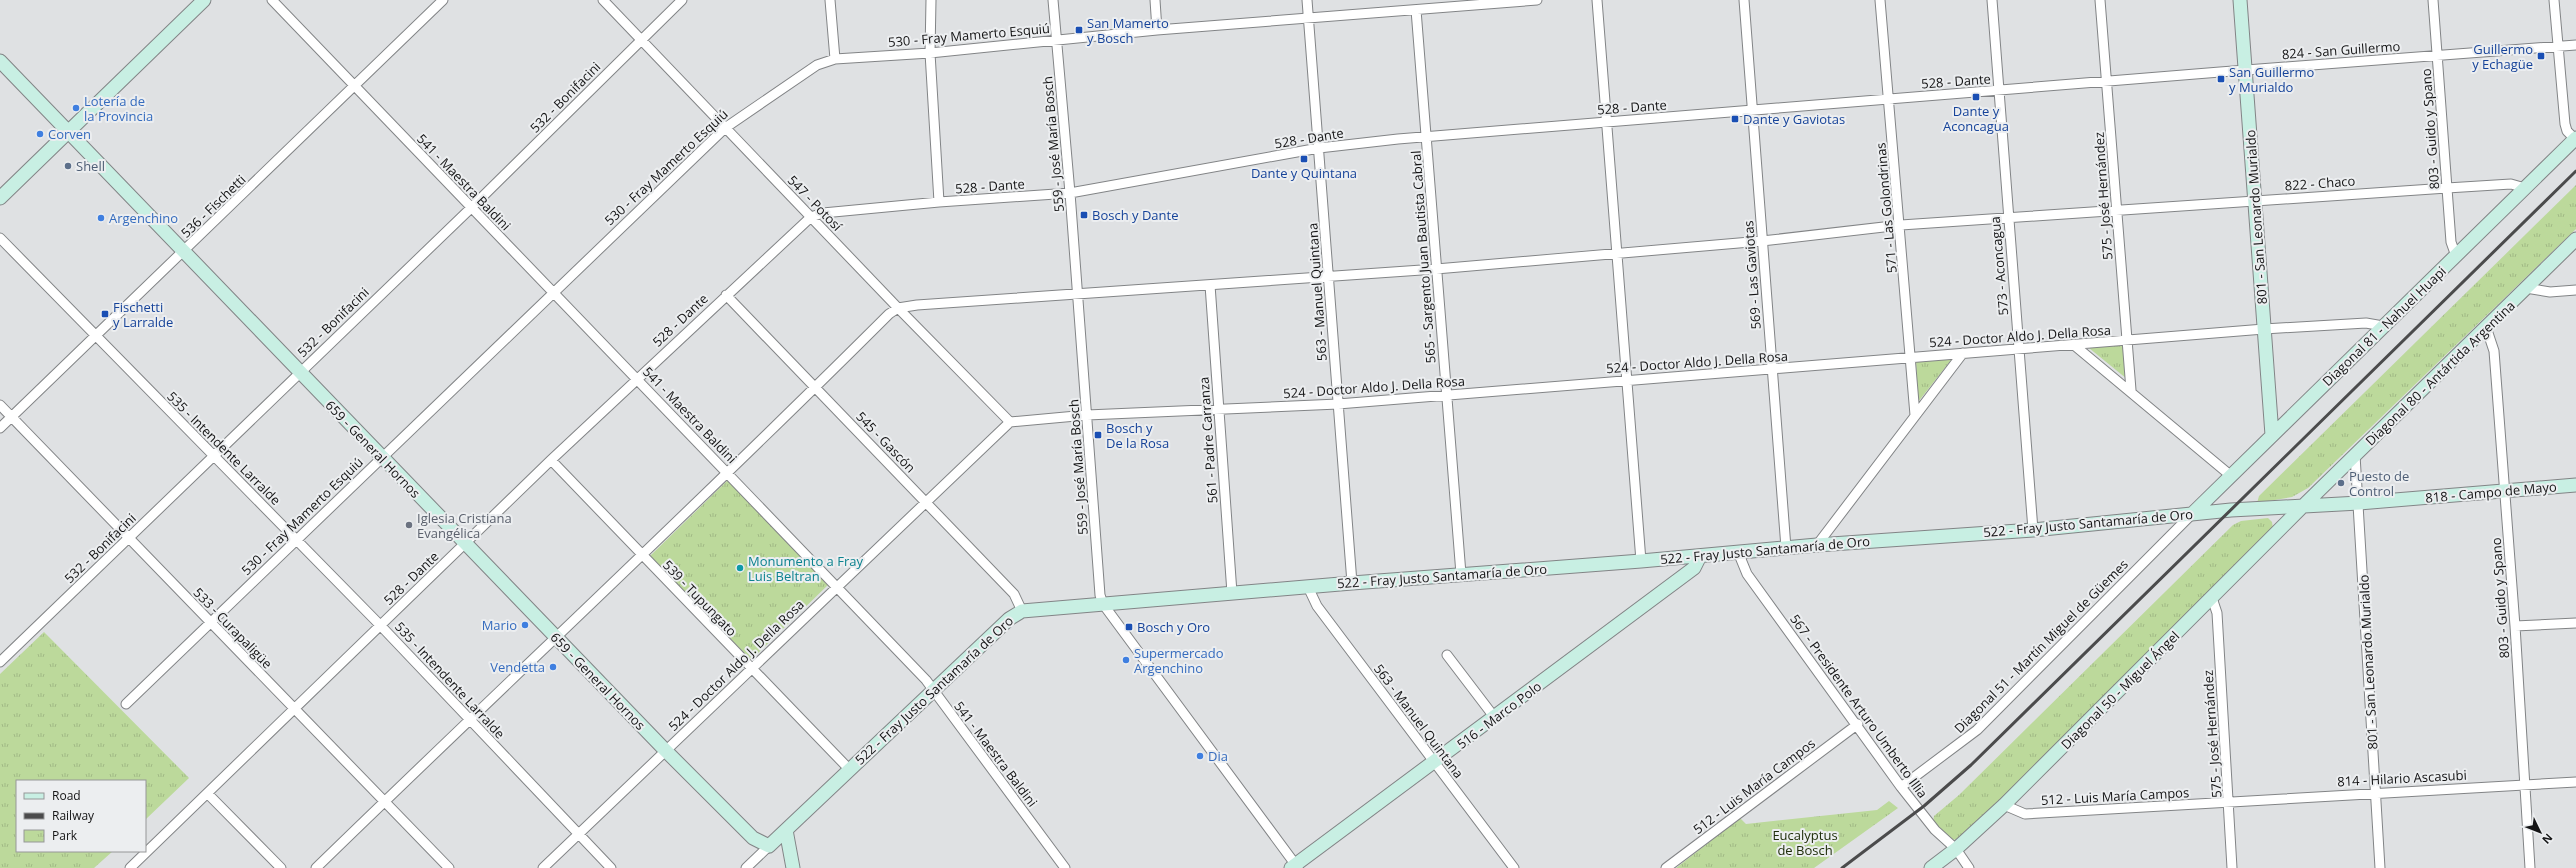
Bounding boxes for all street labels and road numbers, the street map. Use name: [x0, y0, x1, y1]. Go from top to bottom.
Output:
street label: 530 - Fray Mamerto Esquiú: [887, 19, 1051, 51]
street label: 824 - San Guillermo: [2281, 37, 2401, 63]
street label: 532 - Bonifacini: [526, 58, 604, 136]
street label: 803 - Guido y Spano: [2417, 68, 2443, 190]
street label: 528 - Dante: [1921, 70, 1991, 92]
street label: 559 - José María Bosch: [1038, 75, 1068, 213]
street label: 528 - Dante: [1597, 96, 1667, 118]
street label: 530 - Fray Mamerto Esquiú: [600, 105, 732, 229]
street label: 528 - Dante: [1273, 124, 1345, 152]
street label: 801 - San Leonardo Murialdo: [2241, 129, 2271, 305]
street label: 541 - Maestra Baldini: [413, 130, 515, 234]
street label: 575 - José Hernández: [2090, 131, 2116, 261]
street label: 571 - Las Golondrinas: [1871, 142, 1901, 274]
street label: 565 - Sargento Juan Bautista Cabral: [1407, 150, 1439, 364]
street label: 536 - Fischetti: [177, 171, 249, 241]
street label: 547 - Potosí: [784, 171, 847, 235]
street label: 822 - Chaco: [2284, 172, 2356, 194]
street label: 528 - Dante: [955, 175, 1025, 197]
street label: 573 - Aconcagua: [1986, 216, 2012, 316]
street label: 569 - Las Gaviotas: [1739, 220, 1765, 330]
street label: 563 - Manuel Quintana: [1303, 222, 1331, 362]
street label: Diagonal 81 - Nahuel Huapi: [2318, 262, 2450, 390]
street label: 532 - Bonifacini: [293, 283, 373, 361]
street label: 528 - Dante: [648, 290, 712, 350]
street label: Diagonal 80 - Antártida Argentina: [2361, 297, 2519, 449]
street label: 524 - Doctor Aldo J. Della Rosa: [1929, 321, 2111, 351]
street label: 524 - Doctor Aldo J. Della Rosa: [1606, 347, 1788, 377]
street label: 541 - Maestra Baldini: [639, 363, 741, 467]
street label: 524 - Doctor Aldo J. Della Rosa: [1283, 372, 1465, 402]
street label: 561 - Padre Carranza: [1195, 376, 1221, 504]
street label: 535 - Intendente Larralde: [163, 387, 285, 509]
street label: 659 - General Hornos: [322, 396, 424, 502]
street label: 559 - José María Bosch: [1064, 398, 1092, 536]
street label: 545 - Gascón: [852, 408, 920, 476]
street label: 530 - Fray Mamerto Esquiú: [237, 453, 367, 579]
street label: 818 - Campo de Mayo: [2425, 477, 2558, 507]
street label: 522 - Fray Justo Santamaría de Oro: [1982, 505, 2194, 541]
street label: 532 - Bonifacini: [60, 509, 140, 587]
street label: 522 - Fray Justo Santamaría de Oro: [1659, 532, 1871, 568]
street label: 803 - Guido y Spano: [2487, 537, 2513, 659]
street label: 528 - Dante: [380, 547, 442, 609]
street label: Diagonal 51 - Martín Miguel de Güemes: [1950, 555, 2132, 737]
street label: 539 - Tupungato: [659, 556, 741, 640]
street label: 522 - Fray Justo Santamaría de Oro: [1336, 560, 1548, 592]
street label: 801 - San Leonardo Murialdo: [2354, 574, 2382, 750]
street label: 533 - Curapaligüe: [190, 584, 276, 672]
street label: 524 - Doctor Aldo J. Della Rosa: [664, 595, 808, 735]
street label: 567 - Presidente Arturo Umberto Illia: [1786, 611, 1932, 801]
street label: 522 - Fray Justo Santamaría de Oro: [851, 612, 1017, 768]
street label: 535 - Intendente Larralde: [391, 618, 509, 742]
street label: Diagonal 50 - Miguel Ángel: [2057, 627, 2183, 753]
street label: 659 - General Hornos: [547, 628, 649, 734]
street label: 563 - Manuel Quintana: [1370, 660, 1468, 782]
street label: 575 - José Hernández: [2199, 669, 2225, 799]
street label: 516 - Marco Polo: [1453, 677, 1545, 753]
street label: 541 - Maestra Baldini: [950, 698, 1042, 810]
street label: 512 - Luis María Campos: [1689, 734, 1819, 838]
street label: 814 - Hilario Ascasubi: [2337, 766, 2467, 790]
street label: 512 - Luis María Campos: [2040, 783, 2190, 809]

